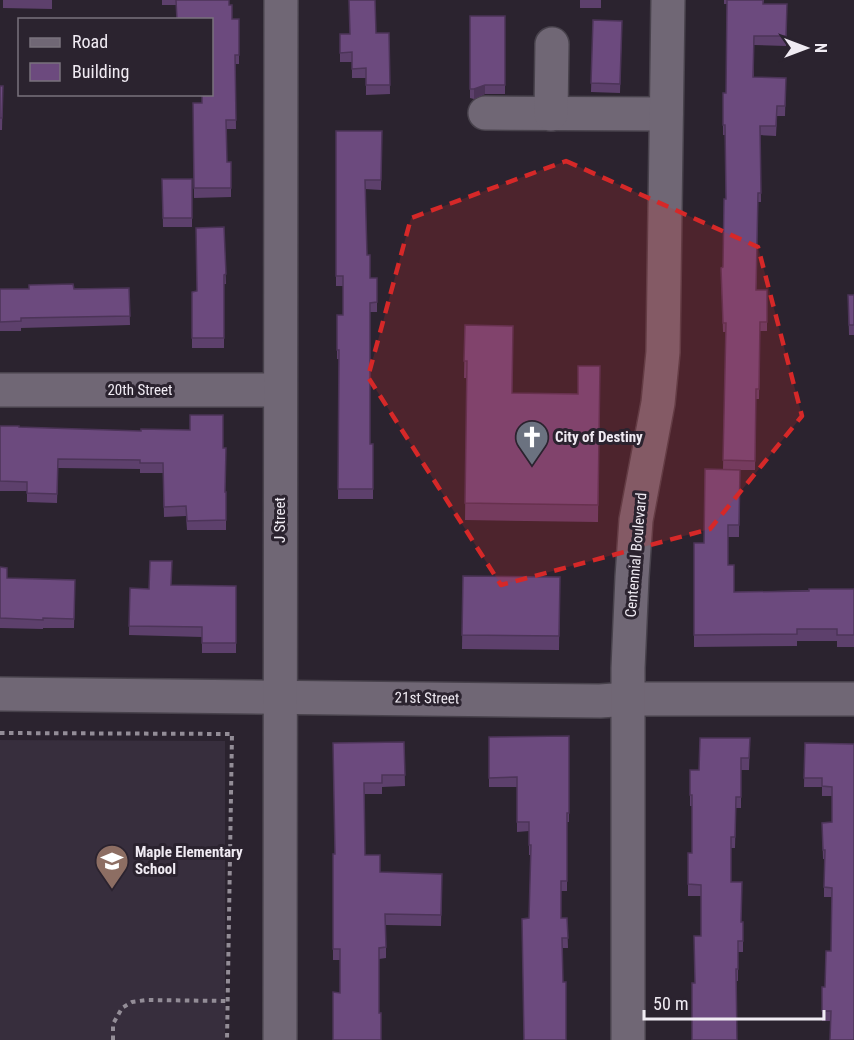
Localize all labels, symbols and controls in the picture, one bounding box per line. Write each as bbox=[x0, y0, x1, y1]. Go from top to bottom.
legend bbox=[18, 18, 213, 96]
north arrow bbox=[776, 18, 836, 78]
text: Road bbox=[72, 31, 108, 52]
text: N bbox=[811, 43, 830, 53]
text: Building bbox=[72, 61, 129, 82]
street label: 20th Street bbox=[107, 381, 173, 399]
church icon: City of Destiny bbox=[514, 419, 550, 466]
place label: City of Destiny bbox=[555, 428, 643, 446]
street label: Centennial Boulevard bbox=[622, 492, 650, 618]
street label: J Street bbox=[271, 497, 289, 543]
street label: 21st Street bbox=[395, 688, 459, 708]
school or university icon: Maple Elementary School bbox=[94, 843, 130, 890]
place label: Maple Elementary School bbox=[135, 843, 243, 878]
scale bar bbox=[644, 983, 824, 1021]
text: 50 m bbox=[653, 993, 688, 1014]

